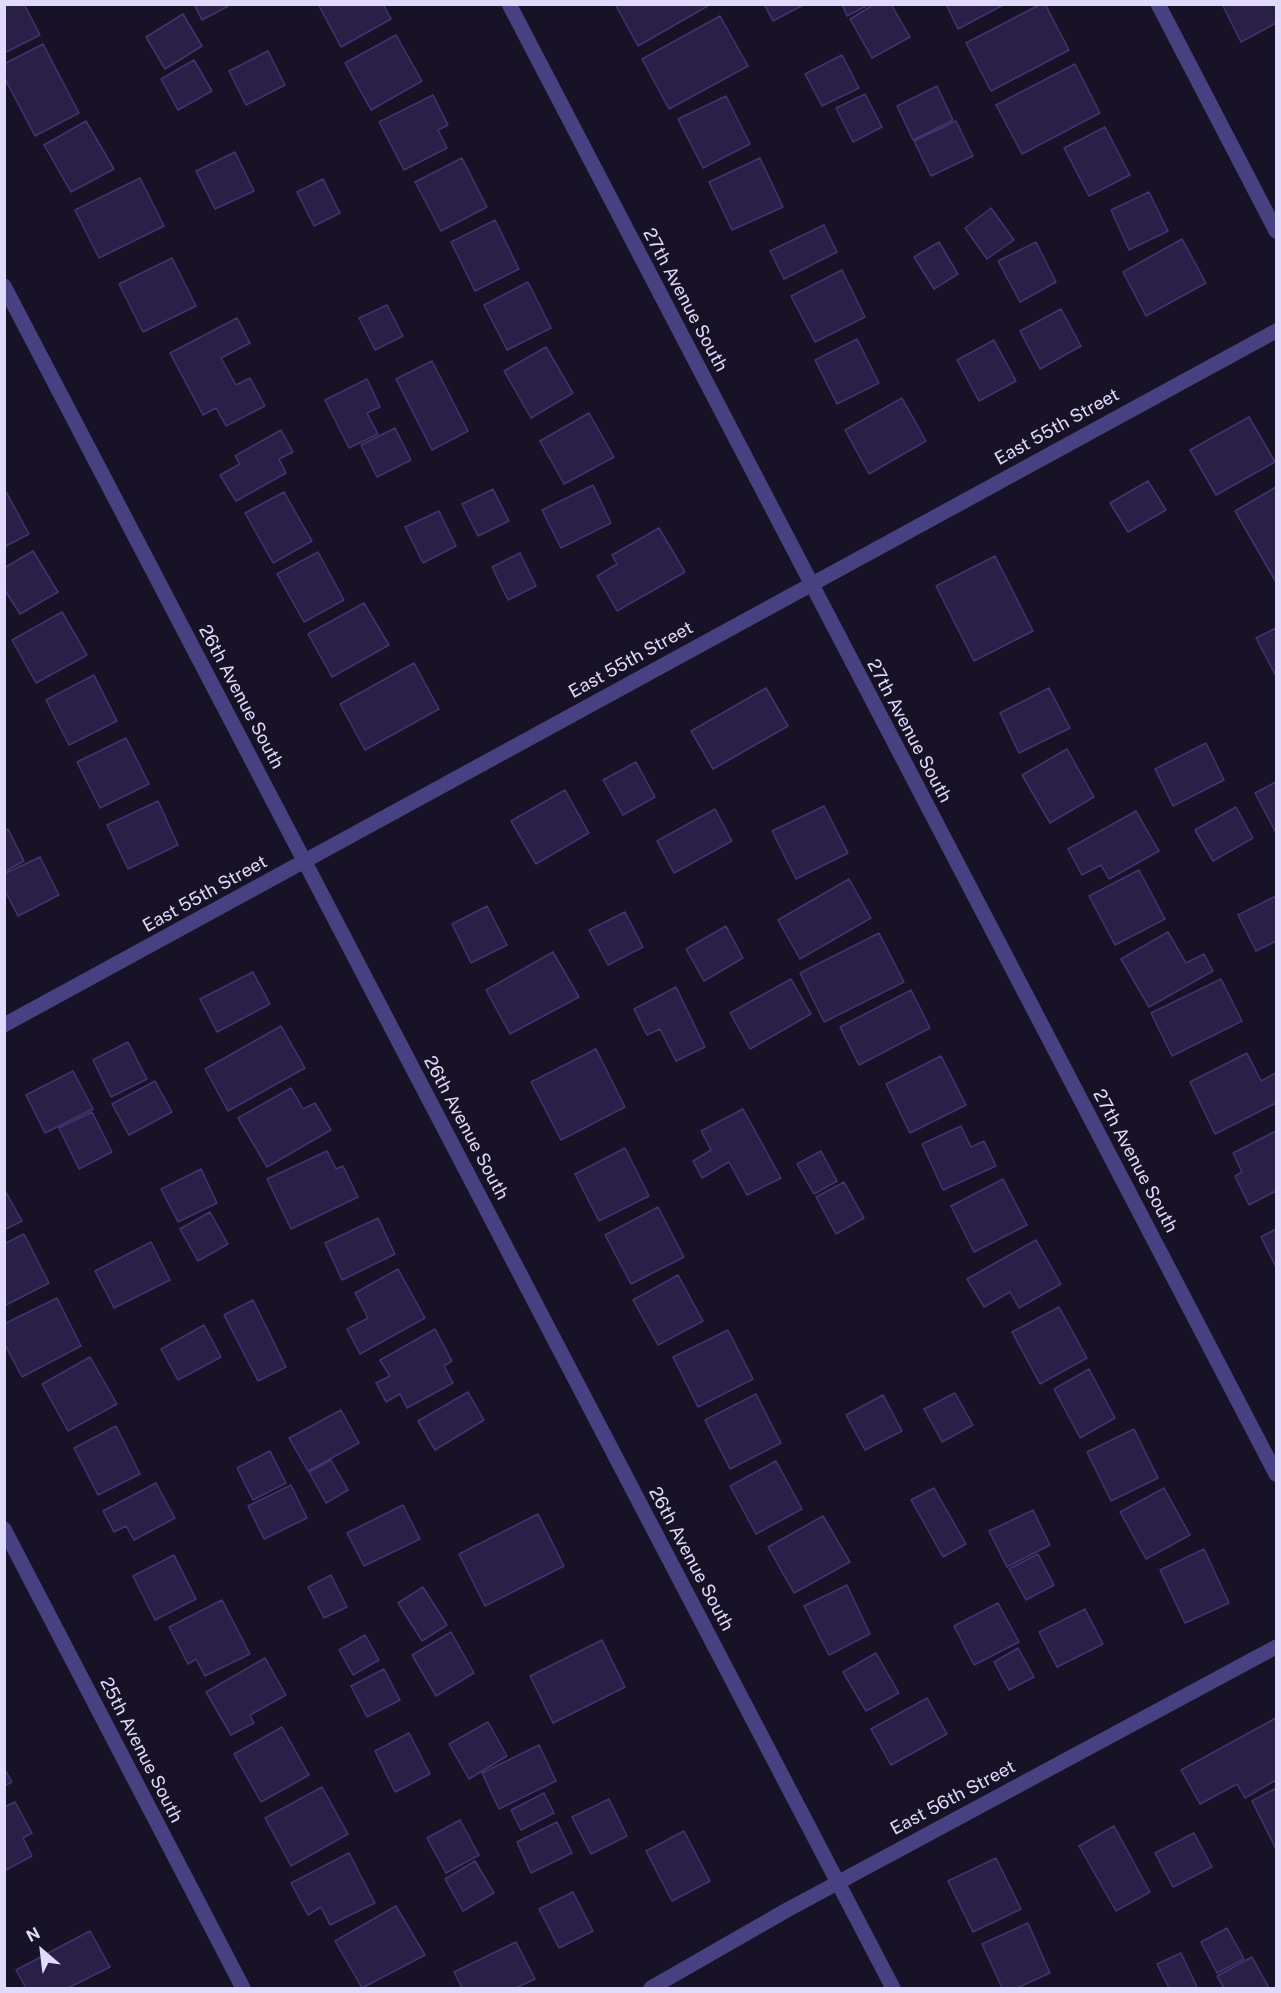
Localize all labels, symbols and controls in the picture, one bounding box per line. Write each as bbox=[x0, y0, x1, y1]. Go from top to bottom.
street label: 27th Avenue South bbox=[638, 225, 732, 375]
street label: East 55th Street bbox=[991, 384, 1123, 470]
street label: East 55th Street bbox=[565, 617, 697, 703]
street label: 26th Avenue South bbox=[194, 621, 288, 773]
street label: 27th Avenue South bbox=[862, 656, 956, 806]
street label: East 55th Street bbox=[139, 851, 271, 937]
street label: 26th Avenue South bbox=[419, 1052, 513, 1204]
street label: 27th Avenue South bbox=[1088, 1086, 1182, 1236]
street label: 26th Avenue South bbox=[644, 1483, 738, 1635]
street label: 25th Avenue South bbox=[95, 1674, 187, 1826]
street label: East 56th Street bbox=[887, 1756, 1019, 1840]
north arrow bbox=[12, 1921, 72, 1981]
text: N bbox=[23, 1923, 43, 1946]

